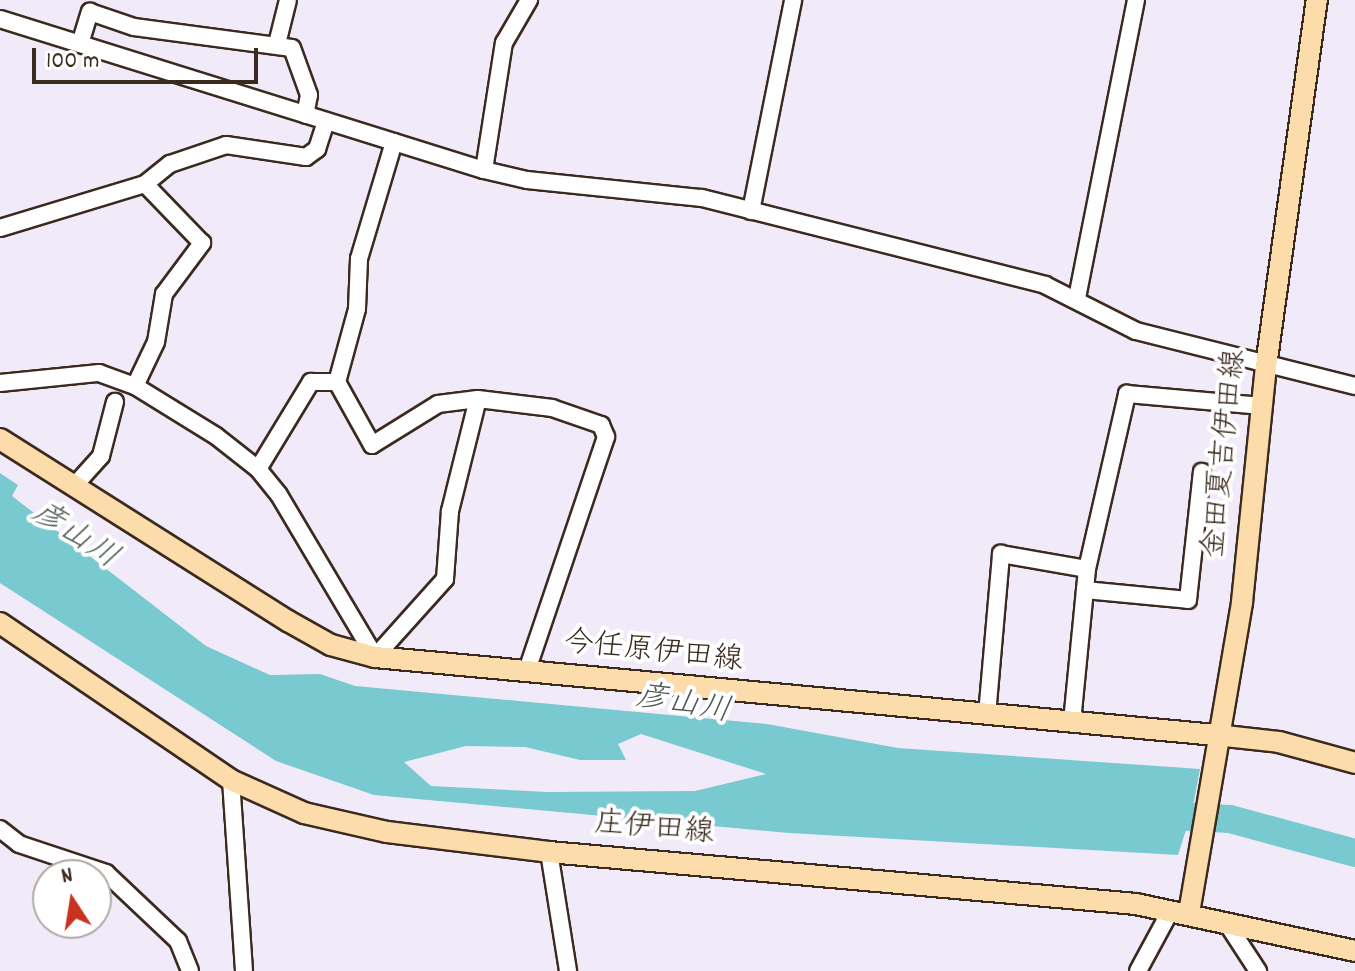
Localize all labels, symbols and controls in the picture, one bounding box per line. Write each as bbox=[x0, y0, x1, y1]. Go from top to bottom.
scale bar bbox=[36, 32, 262, 82]
text: 100 m bbox=[46, 45, 99, 79]
street label: 金田夏吉伊田線 bbox=[1198, 348, 1256, 560]
water label: 彦山川 bbox=[23, 495, 125, 579]
street label: 今任原伊田線 bbox=[562, 627, 744, 681]
water label: 彦山川 bbox=[632, 679, 734, 733]
street label: 庄伊田線 bbox=[593, 808, 715, 854]
north arrow bbox=[32, 859, 112, 939]
text: N bbox=[59, 861, 76, 893]

